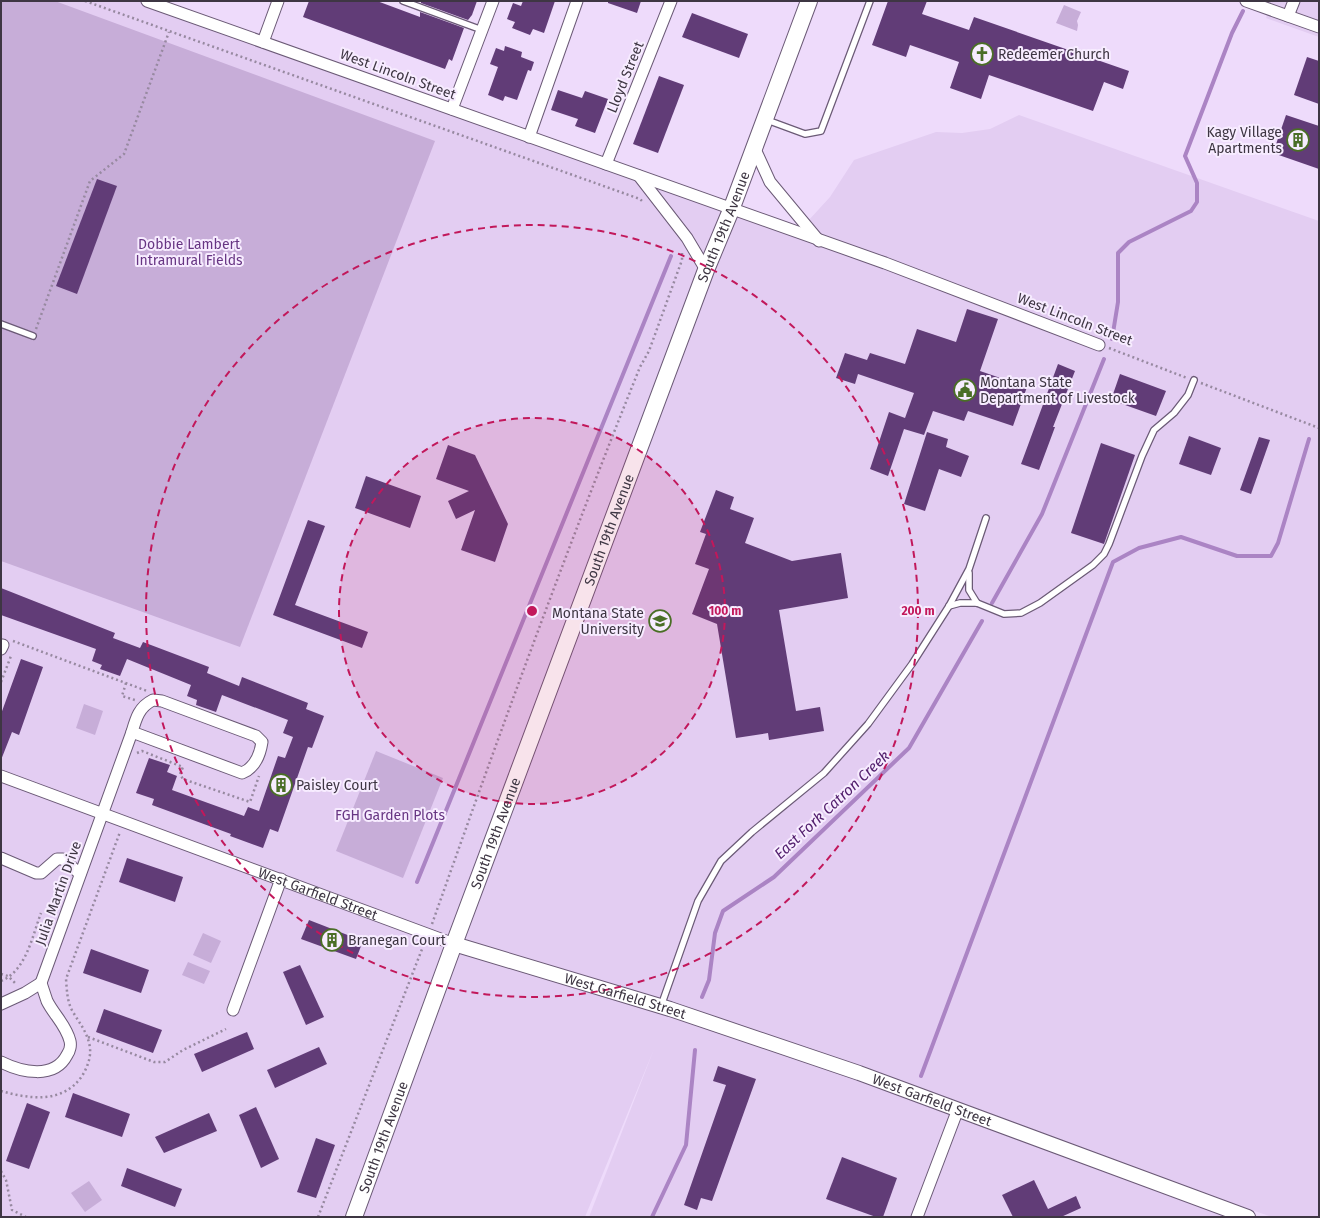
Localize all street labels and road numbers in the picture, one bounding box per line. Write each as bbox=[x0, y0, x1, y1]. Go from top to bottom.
street label: Lloyd Street bbox=[603, 38, 648, 116]
street label: West Lincoln Street bbox=[338, 46, 459, 104]
street label: South 19th Avenue bbox=[694, 169, 754, 285]
street label: West Lincoln Street bbox=[1015, 290, 1136, 350]
street label: South 19th Avenue bbox=[581, 472, 638, 588]
street label: South 19th Avenue bbox=[467, 775, 524, 892]
street label: Julia Martin Drive bbox=[32, 839, 85, 948]
street label: West Garfield Street bbox=[256, 864, 381, 924]
street label: West Garfield Street bbox=[562, 970, 689, 1023]
street label: West Garfield Street bbox=[870, 1071, 995, 1131]
street label: South 19th Avenue bbox=[355, 1079, 412, 1196]

